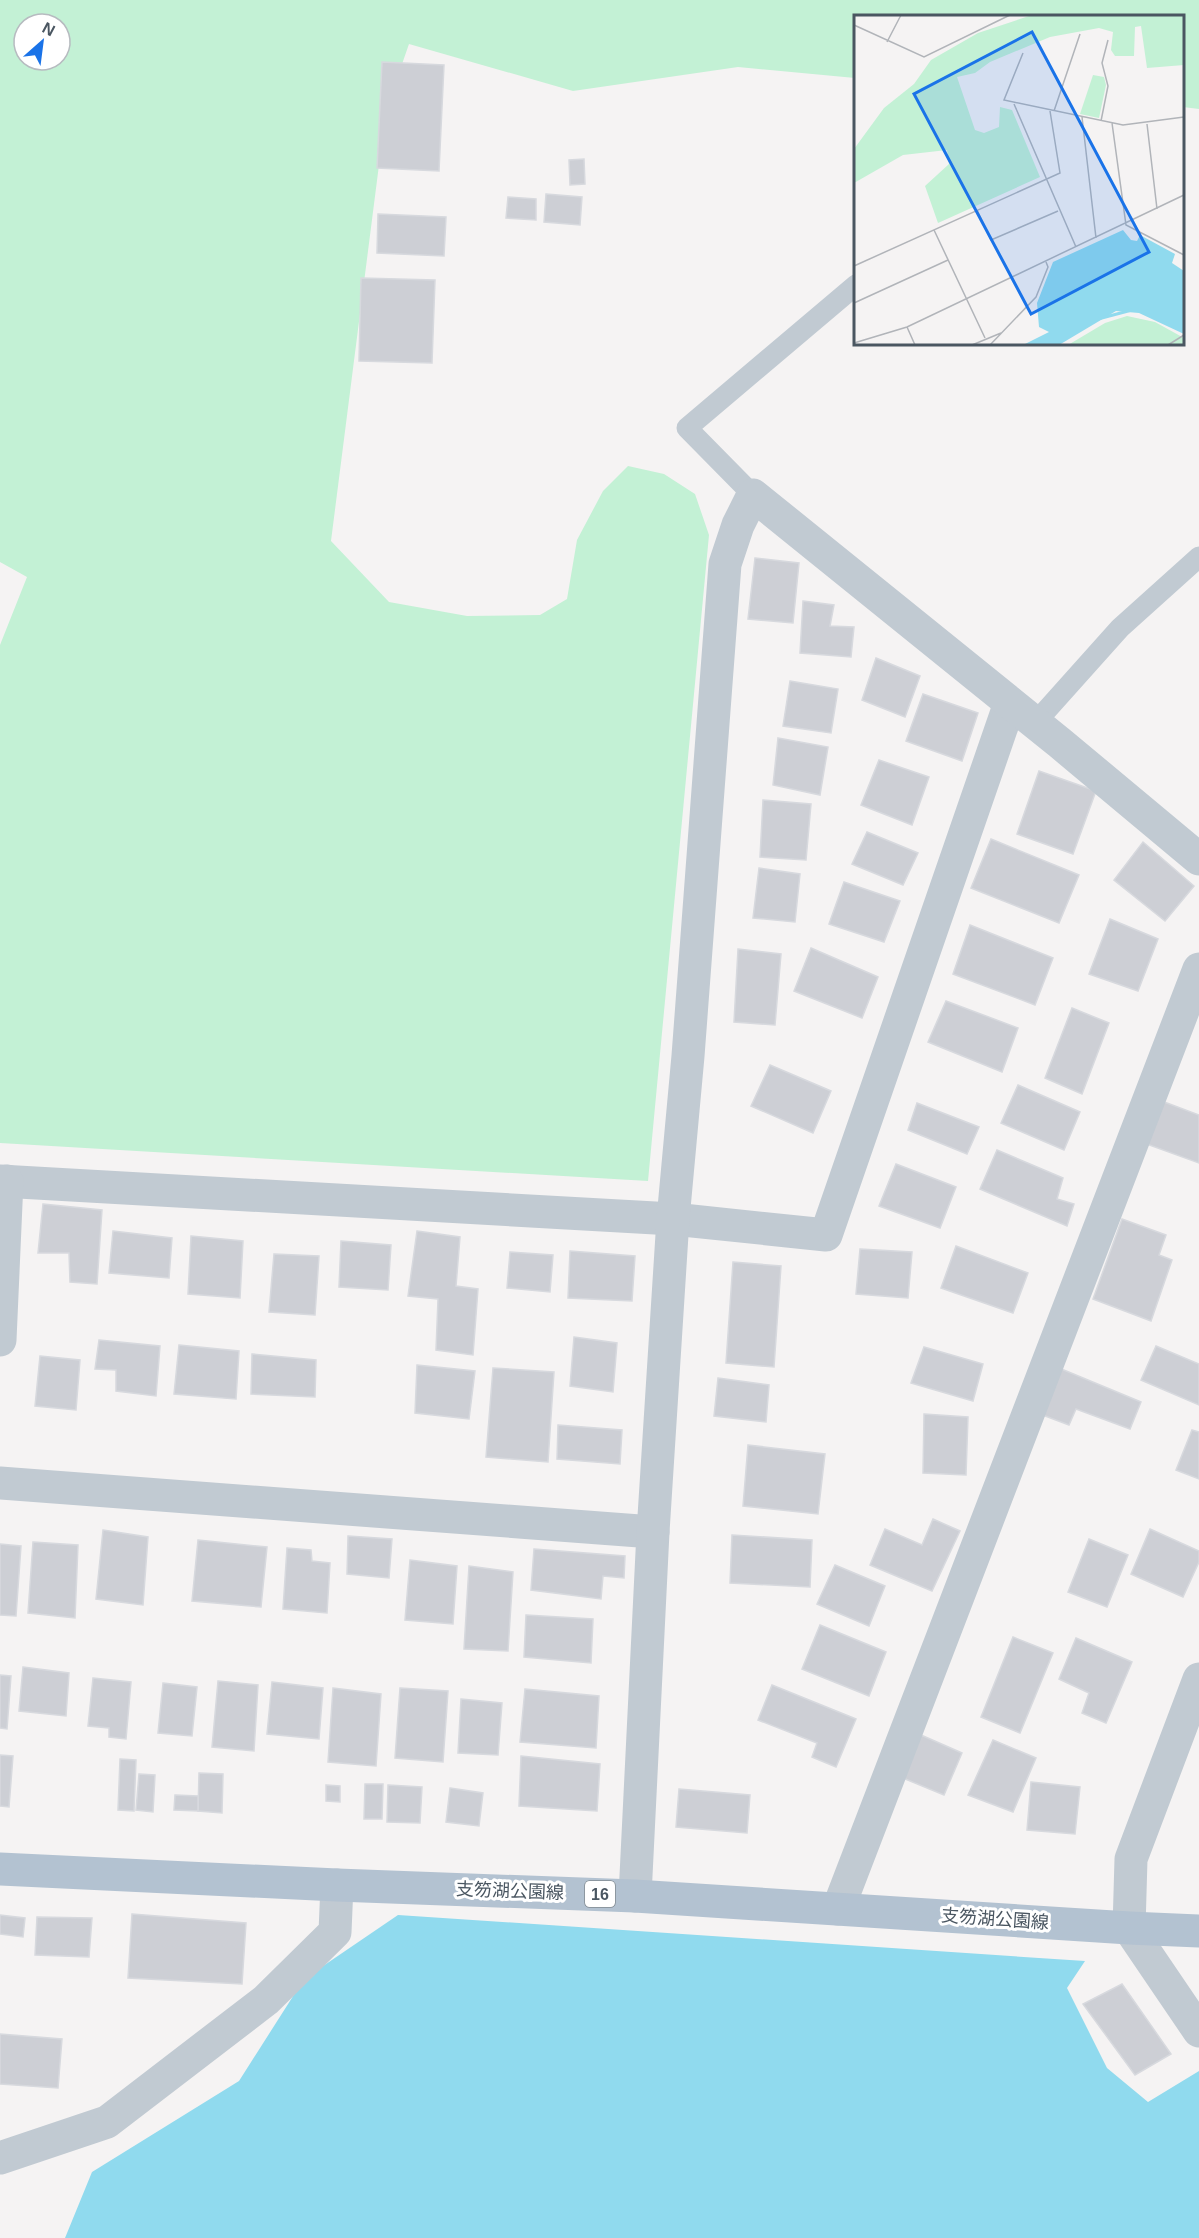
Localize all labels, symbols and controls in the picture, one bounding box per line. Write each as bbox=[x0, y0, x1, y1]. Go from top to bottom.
north arrow bbox=[12, 12, 72, 72]
inset map bbox=[854, 15, 1184, 345]
text: N bbox=[40, 19, 58, 39]
street label: 支笏湖公園線 bbox=[456, 1879, 564, 1903]
road number: 16 bbox=[585, 1881, 615, 1907]
street label: 支笏湖公園線 bbox=[940, 1905, 1050, 1933]

